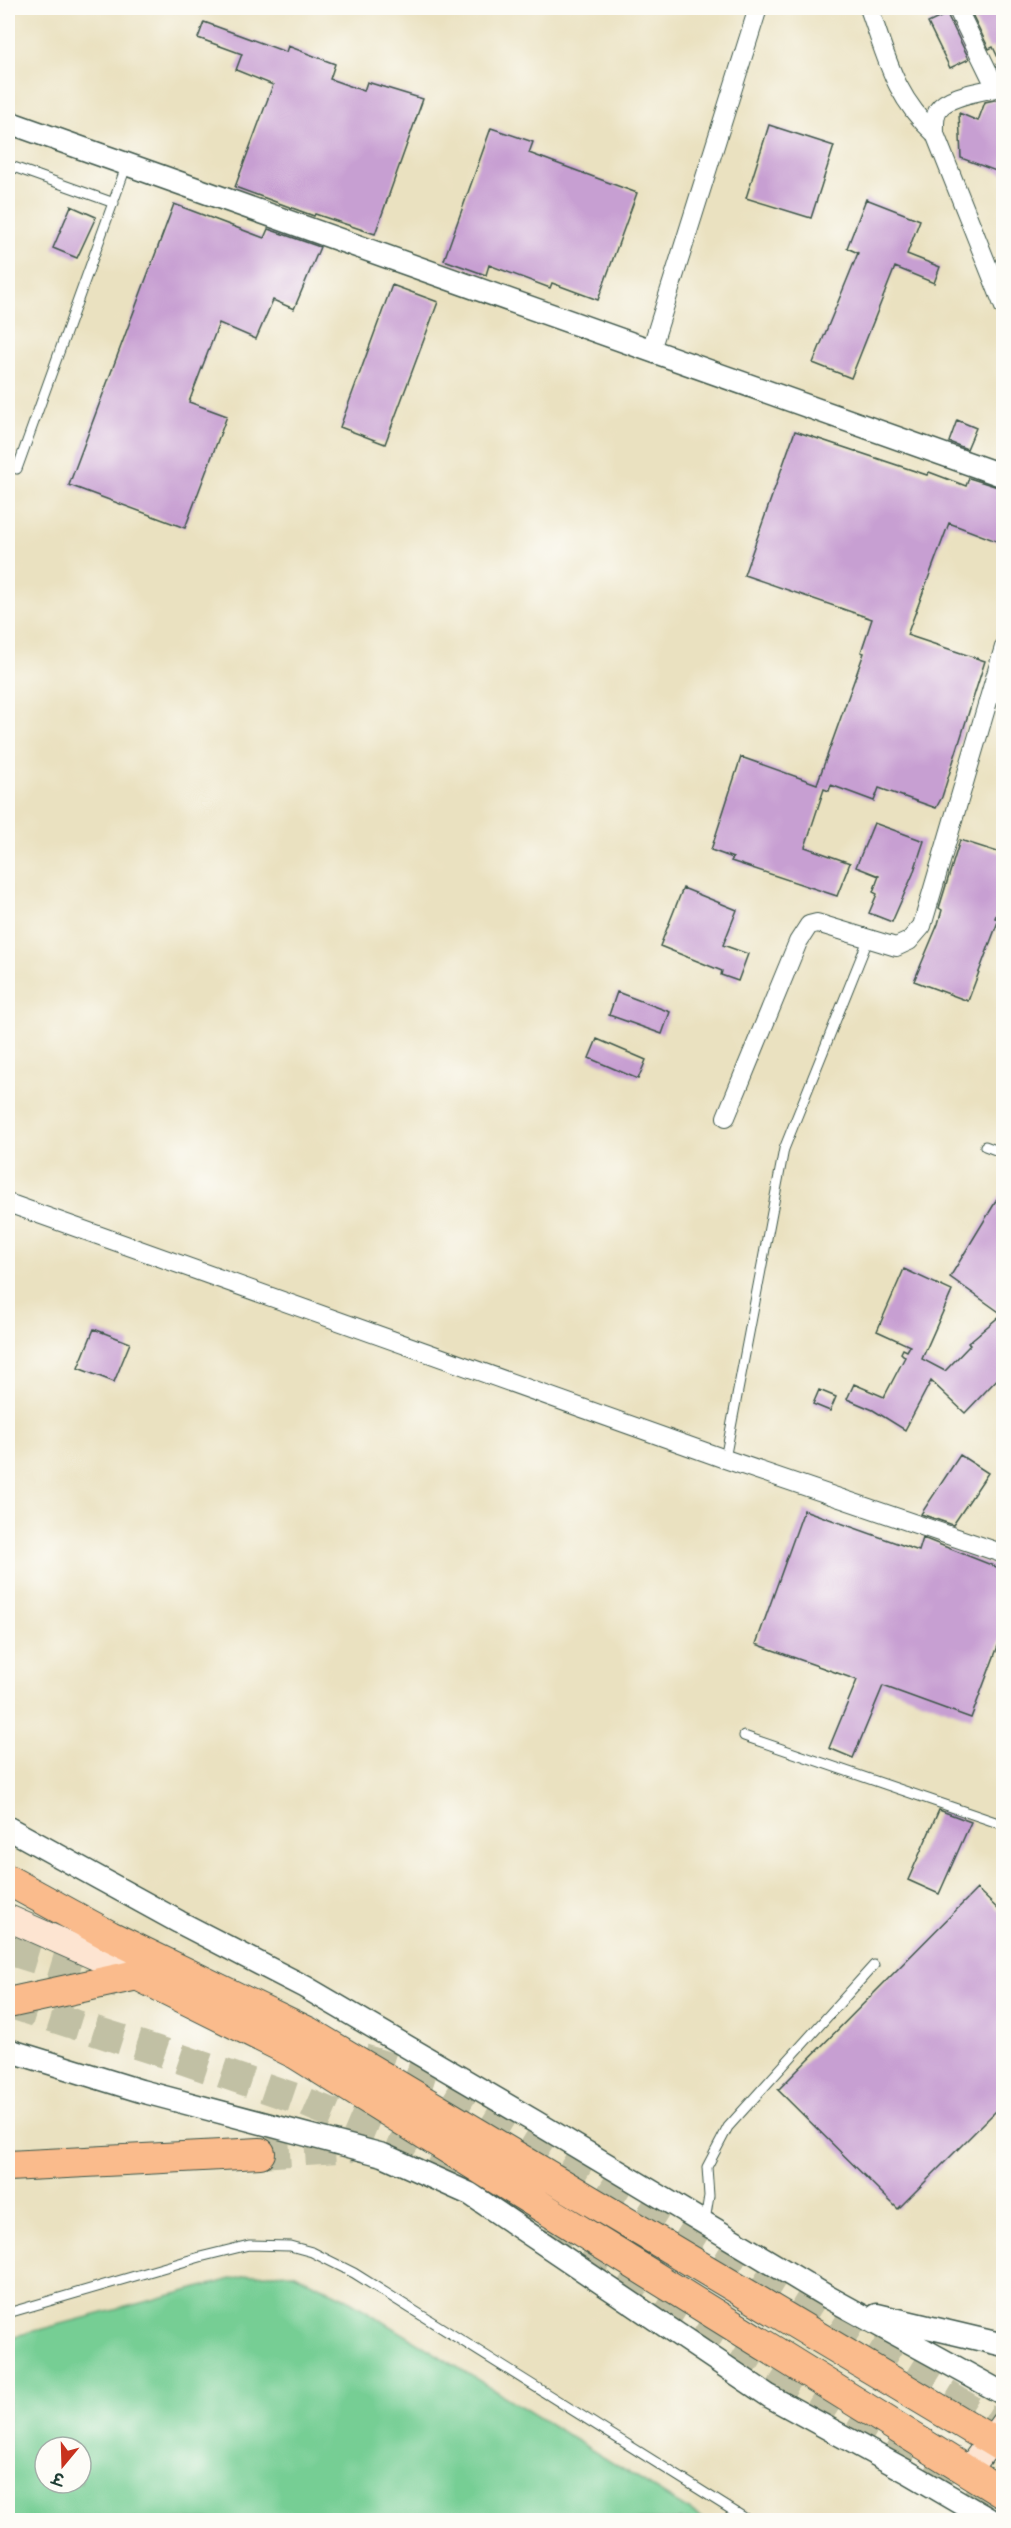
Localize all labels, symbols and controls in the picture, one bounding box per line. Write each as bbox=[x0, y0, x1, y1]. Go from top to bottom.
north arrow bbox=[33, 2435, 93, 2495]
text: उ bbox=[49, 2467, 69, 2490]

